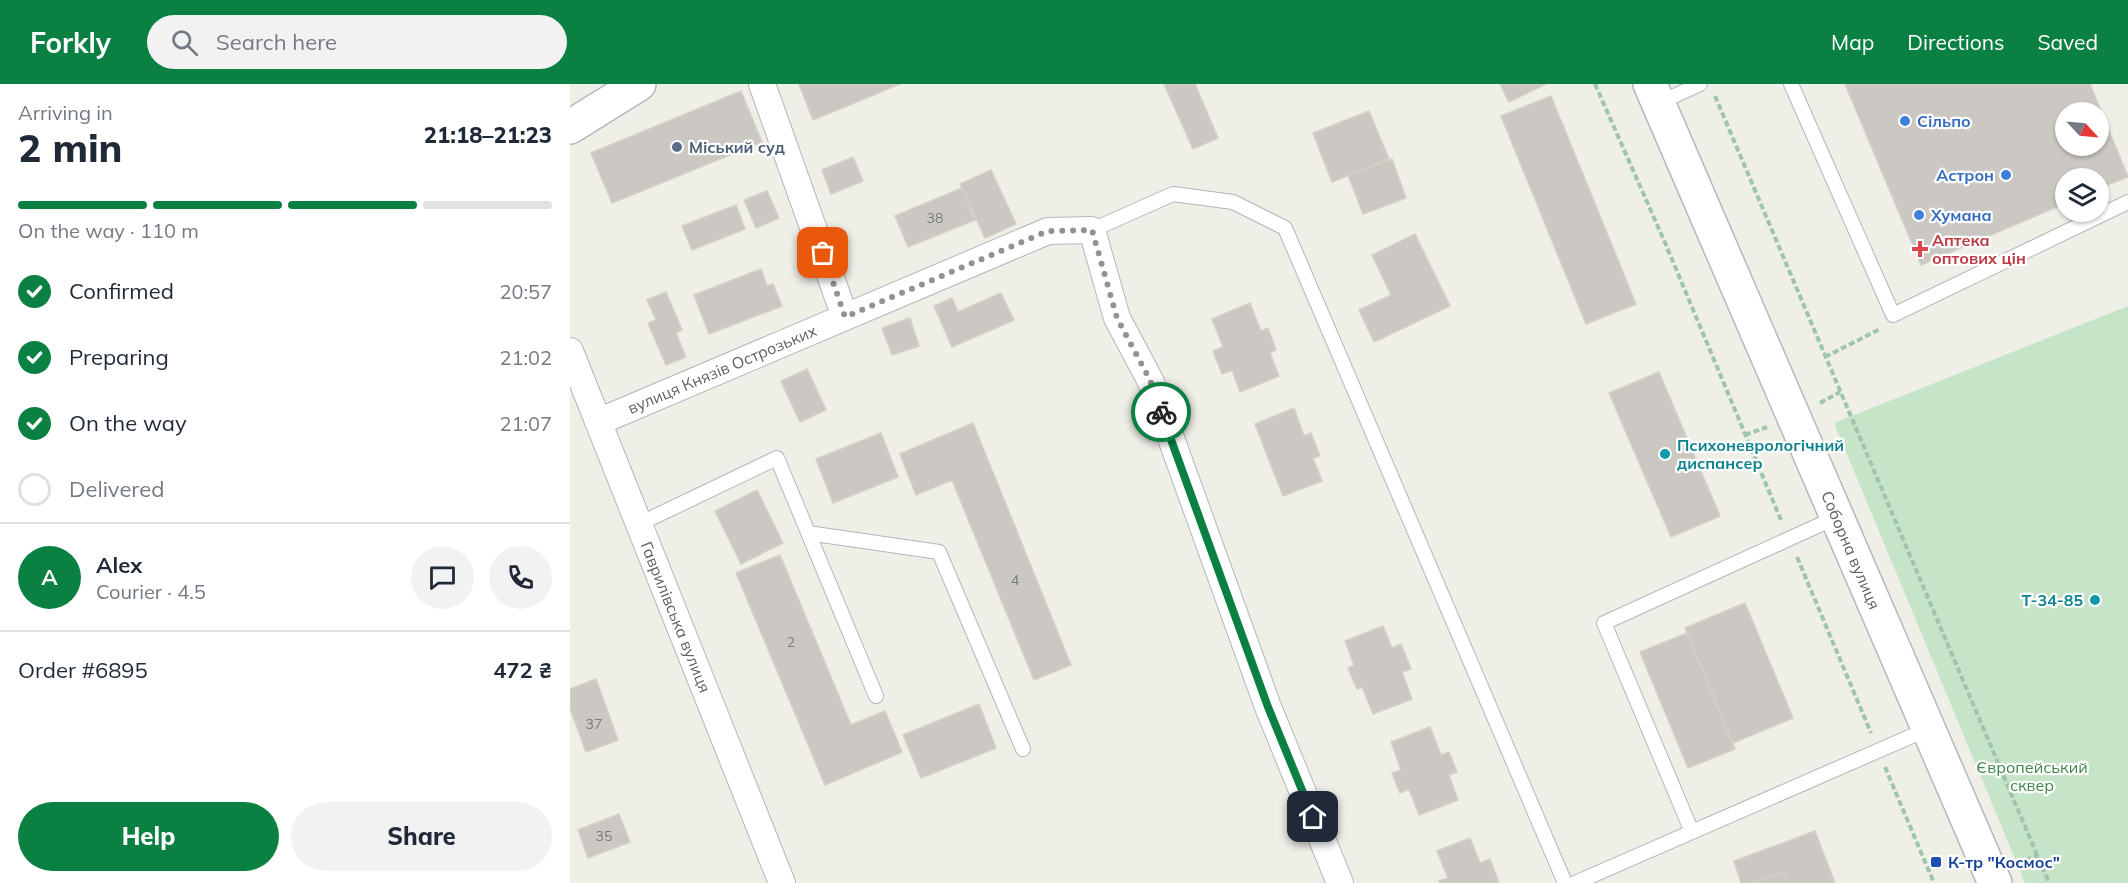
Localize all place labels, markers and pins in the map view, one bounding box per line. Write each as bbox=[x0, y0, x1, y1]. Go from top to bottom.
place label: Сільпо bbox=[1917, 111, 1971, 131]
marker: Сільпо bbox=[1898, 114, 1912, 128]
place label: Міський суд bbox=[689, 137, 785, 157]
marker: Міський суд bbox=[670, 140, 684, 154]
place label: Астрон bbox=[1936, 165, 1994, 185]
marker: Астрон bbox=[1999, 168, 2013, 182]
place label: Хумана bbox=[1930, 205, 1992, 225]
marker: Хумана bbox=[1912, 208, 1926, 222]
pin bbox=[797, 227, 848, 278]
place label: Аптека оптових цін bbox=[1932, 230, 2026, 268]
marker: Аптека оптових цін bbox=[1913, 242, 1927, 256]
place label: Психоневрологічний диспансер bbox=[1677, 435, 1844, 473]
marker: Психоневрологічний диспансер bbox=[1658, 447, 1672, 461]
place label: Т-34-85 bbox=[2021, 590, 2083, 610]
marker: Т-34-85 bbox=[2088, 593, 2102, 607]
pin bbox=[1287, 791, 1338, 842]
place label: К-тр "Космос" bbox=[1948, 852, 2060, 872]
marker: К-тр "Космос" bbox=[1929, 855, 1943, 869]

